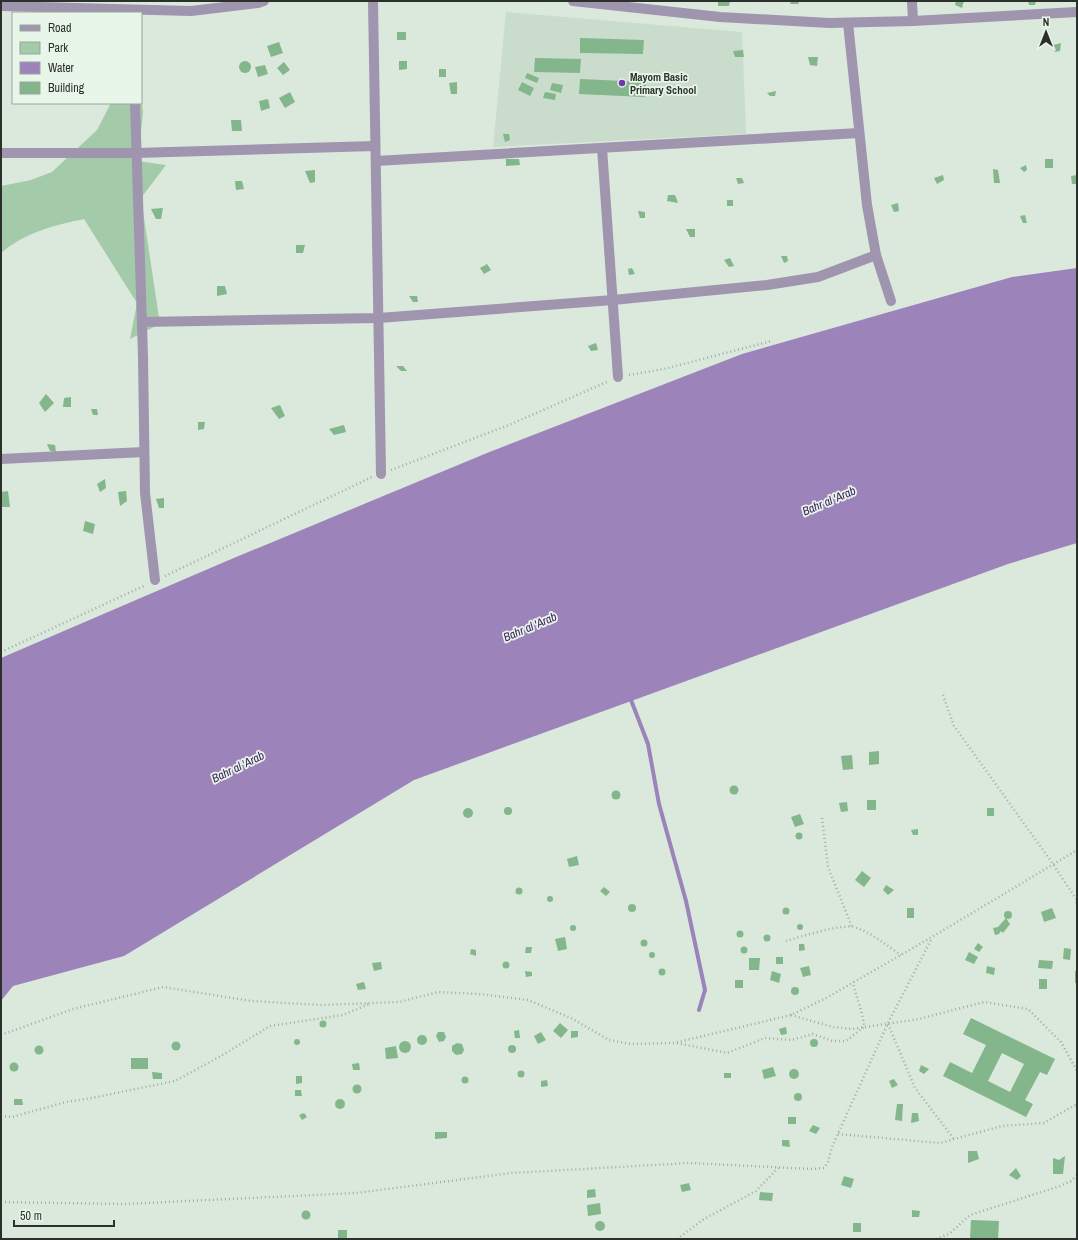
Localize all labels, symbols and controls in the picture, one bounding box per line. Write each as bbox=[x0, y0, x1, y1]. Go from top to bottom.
legend bbox=[12, 12, 142, 104]
north arrow bbox=[1026, 12, 1066, 52]
text: N bbox=[1043, 15, 1049, 29]
text: Road bbox=[48, 20, 72, 36]
text: Park bbox=[48, 40, 68, 56]
text: Water bbox=[48, 60, 75, 76]
place label: Mayom Basic Primary School bbox=[630, 70, 696, 97]
marker: Mayom Basic Primary School bbox=[617, 78, 627, 88]
text: Building bbox=[48, 80, 85, 96]
water label: Bahr al 'Arab bbox=[800, 482, 859, 519]
water label: Bahr al 'Arab bbox=[501, 608, 560, 645]
water label: Bahr al 'Arab bbox=[209, 747, 267, 787]
scale bar bbox=[14, 1202, 114, 1228]
text: 50 m bbox=[20, 1208, 42, 1224]

